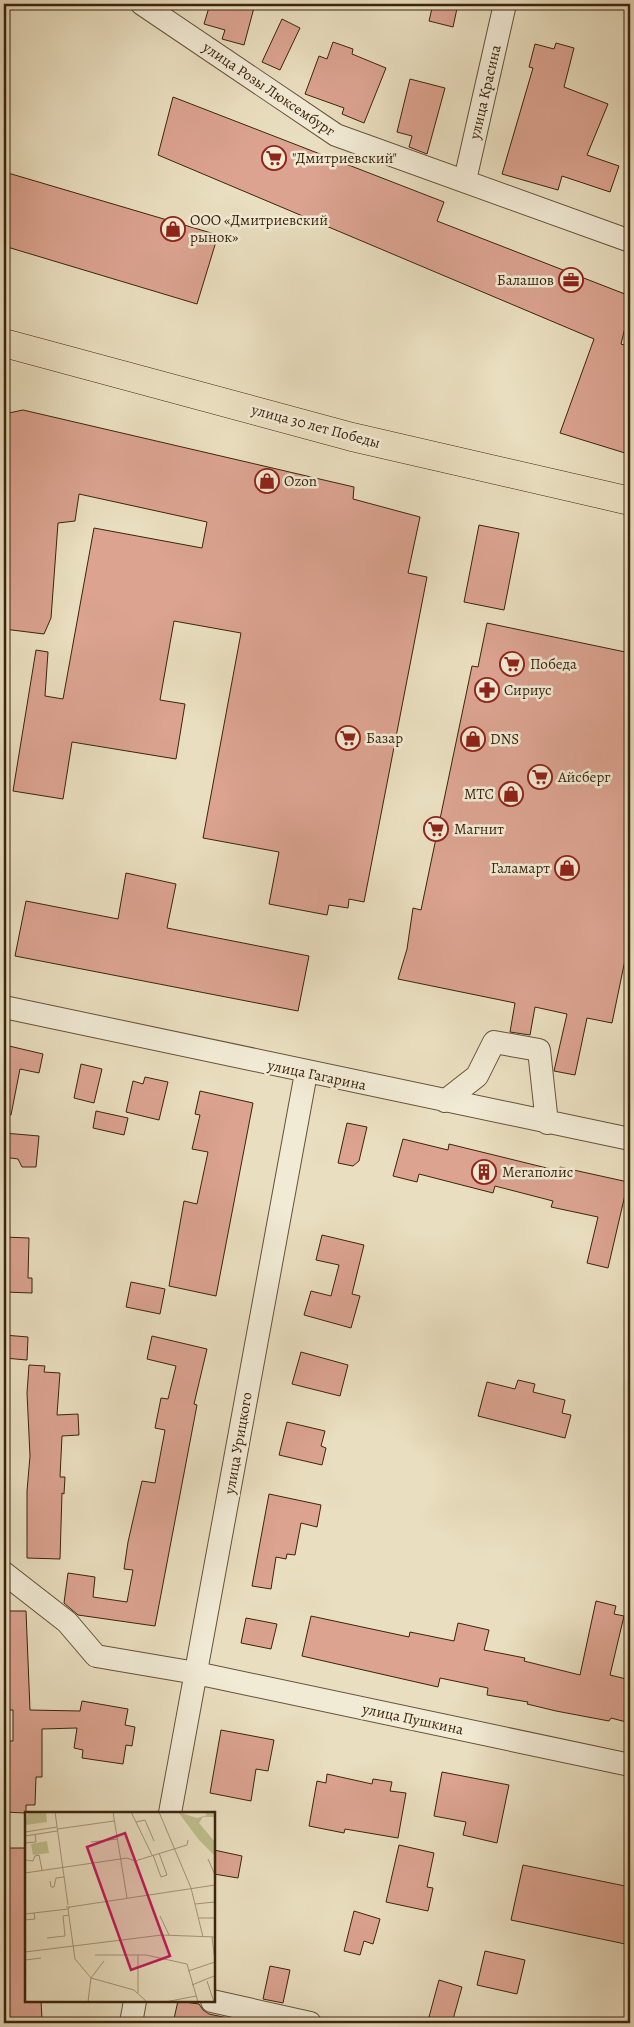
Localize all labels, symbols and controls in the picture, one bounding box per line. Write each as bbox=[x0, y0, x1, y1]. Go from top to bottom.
street label: улица Розы Люксембург bbox=[198, 37, 340, 141]
street label: улица Красина bbox=[464, 43, 506, 142]
supermarket icon: "Дмитриевский" bbox=[261, 145, 287, 171]
place label: "Дмитриевский" bbox=[292, 148, 397, 168]
place label: ООО «Дмитриевский рынок» bbox=[190, 210, 328, 247]
shop icon: ООО «Дмитриевский рынок» bbox=[160, 216, 186, 242]
office icon: Балашов bbox=[558, 267, 584, 293]
place label: Балашов bbox=[497, 270, 554, 290]
street label: улица 30 лет Победы bbox=[248, 399, 383, 453]
shop icon: Ozon bbox=[254, 468, 280, 494]
place label: Ozon bbox=[284, 471, 317, 491]
supermarket icon: Победа bbox=[499, 651, 525, 677]
place label: Победа bbox=[530, 654, 577, 674]
pharmacy icon: Сириус bbox=[474, 677, 500, 703]
place label: Сириус bbox=[504, 680, 552, 700]
supermarket icon: Базар bbox=[335, 725, 361, 751]
shop icon: DNS bbox=[460, 726, 486, 752]
place label: Базар bbox=[366, 728, 403, 748]
place label: DNS bbox=[490, 729, 519, 749]
supermarket icon: Айсберг bbox=[527, 764, 553, 790]
place label: Айсберг bbox=[557, 767, 611, 787]
shop icon: МТС bbox=[498, 781, 524, 807]
place label: МТС bbox=[464, 784, 494, 804]
supermarket icon: Магнит bbox=[423, 816, 449, 842]
place label: Магнит bbox=[454, 819, 504, 839]
shop icon: Галамарт bbox=[554, 855, 580, 881]
place label: Галамарт bbox=[491, 858, 550, 878]
street label: улица Гагарина bbox=[265, 1055, 368, 1095]
building icon: Мегаполис bbox=[471, 1159, 497, 1185]
place label: Мегаполис bbox=[502, 1162, 573, 1182]
street label: улица Урицкого bbox=[219, 1390, 257, 1497]
street label: улица Пушкина bbox=[360, 1698, 465, 1739]
inset map bbox=[25, 1812, 215, 2002]

